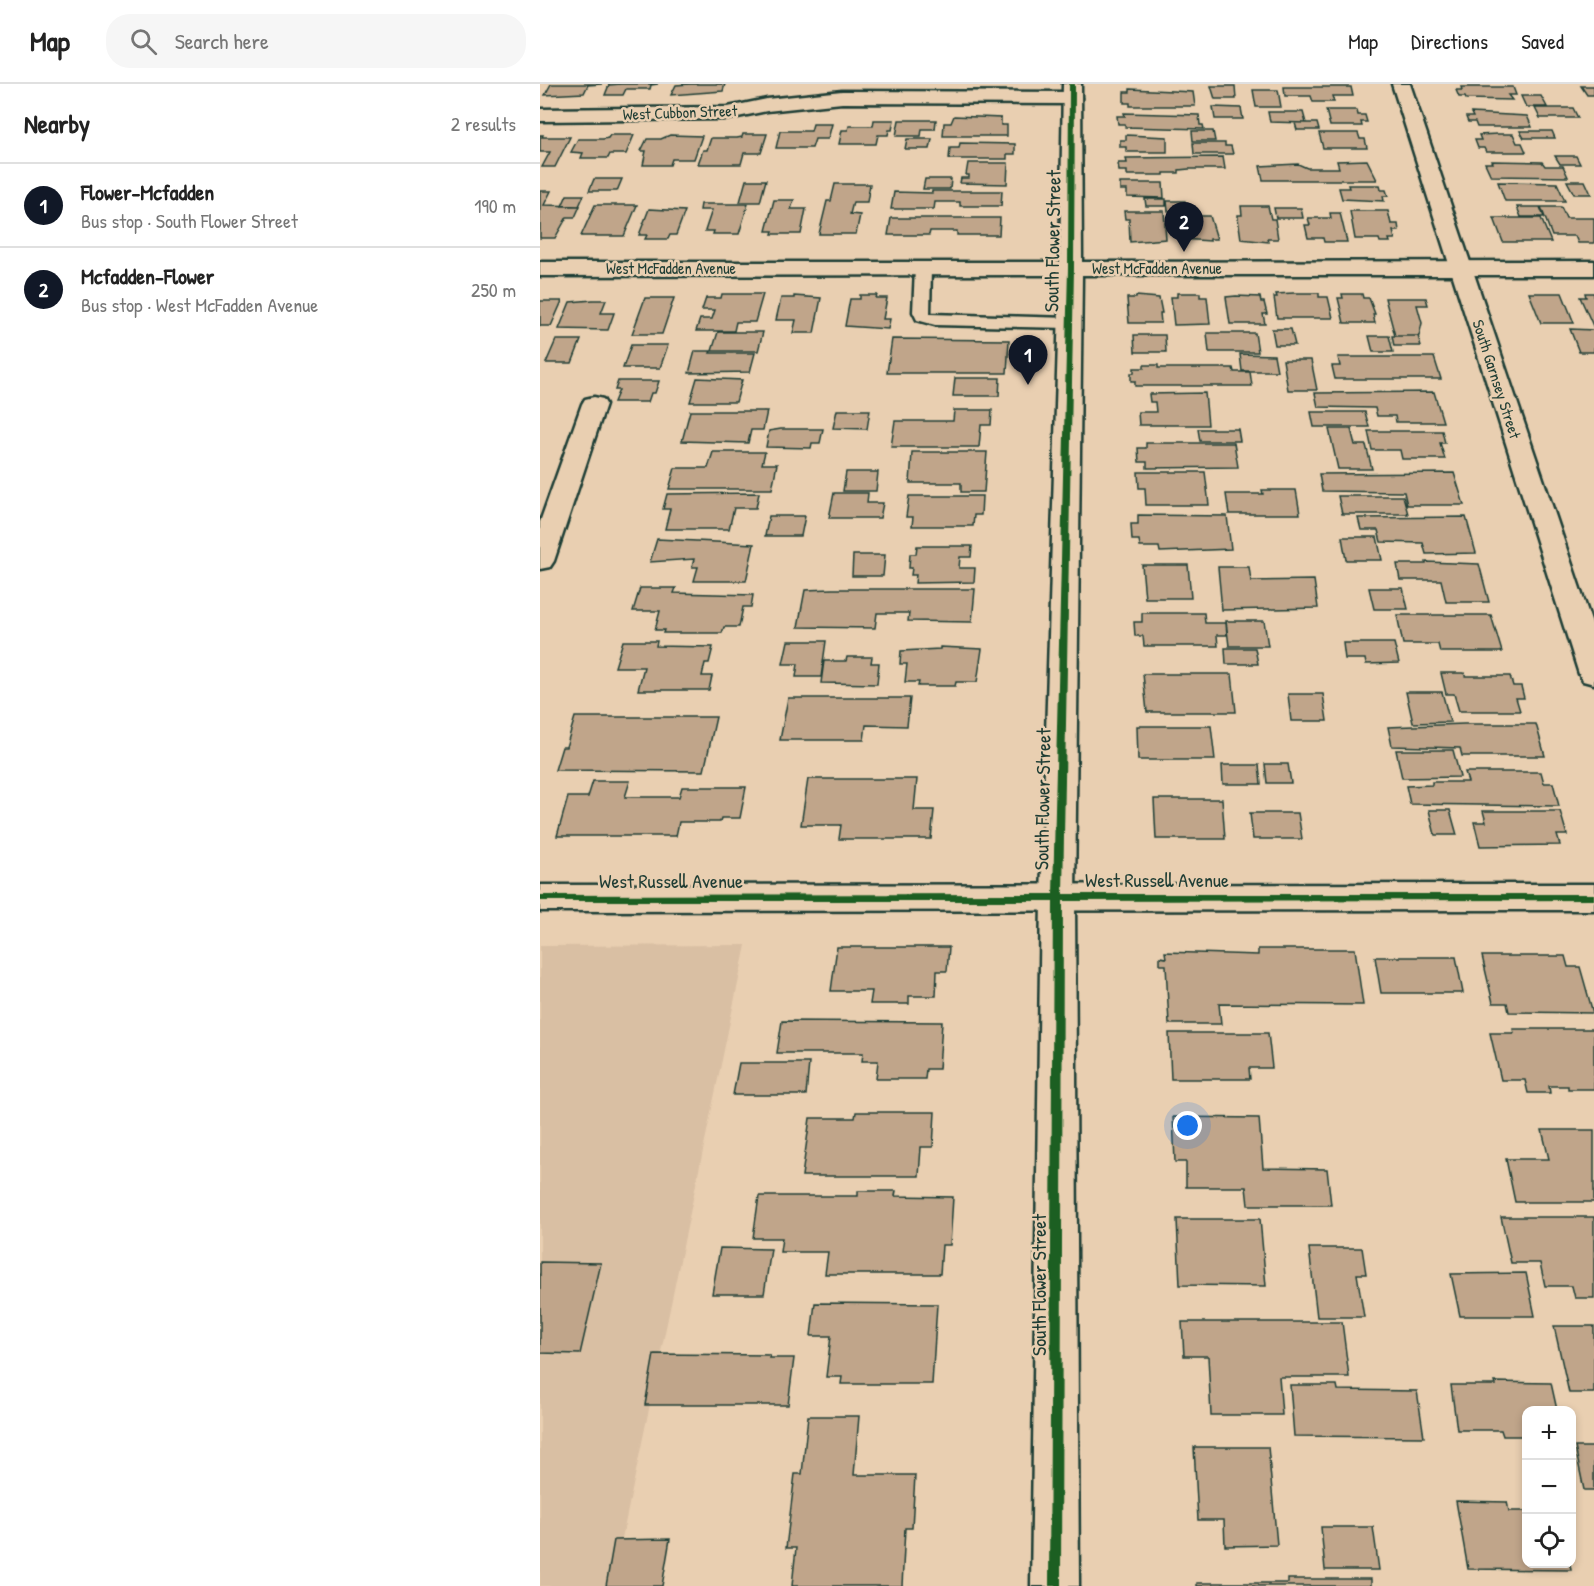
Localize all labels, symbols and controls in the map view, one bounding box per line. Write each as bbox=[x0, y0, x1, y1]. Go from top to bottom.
search box bbox=[106, 14, 526, 68]
text: Map bbox=[30, 22, 70, 60]
icon: search bbox=[127, 25, 160, 58]
text: Search here bbox=[175, 26, 269, 56]
text: Map bbox=[1348, 27, 1378, 56]
text: Directions bbox=[1411, 27, 1488, 56]
text: Saved bbox=[1521, 27, 1564, 56]
street label: West Cubbon Street bbox=[622, 99, 738, 125]
text: Nearby bbox=[24, 106, 90, 141]
text: 2 results bbox=[451, 110, 516, 137]
street label: South Flower Street bbox=[1037, 169, 1067, 312]
text: Flower-Mcfadden bbox=[81, 177, 214, 207]
text: 1 bbox=[40, 192, 47, 219]
text: 190 m bbox=[474, 192, 516, 219]
pin: 2 bbox=[1164, 202, 1204, 252]
text: Bus stop · South Flower Street bbox=[81, 207, 298, 234]
street label: West McFadden Avenue bbox=[606, 257, 737, 279]
street label: West McFadden Avenue bbox=[1092, 257, 1223, 279]
text: Mcfadden-Flower bbox=[81, 261, 214, 291]
text: 2 bbox=[39, 276, 48, 303]
text: 250 m bbox=[471, 276, 516, 303]
text: Bus stop · West McFadden Avenue bbox=[81, 291, 318, 318]
street label: South Garnsey Street bbox=[1467, 317, 1527, 442]
pin: 1 bbox=[1008, 336, 1048, 385]
street label: South Flower Street bbox=[1027, 727, 1057, 870]
street label: West Russell Avenue bbox=[1085, 866, 1229, 893]
street label: West Russell Avenue bbox=[599, 867, 743, 894]
your location bbox=[1173, 1111, 1202, 1140]
street label: South Flower Street bbox=[1025, 1213, 1052, 1356]
map controls bbox=[1522, 1406, 1576, 1568]
button: + bbox=[1522, 1406, 1576, 1460]
button: − bbox=[1522, 1460, 1576, 1514]
button: locate bbox=[1522, 1514, 1576, 1568]

